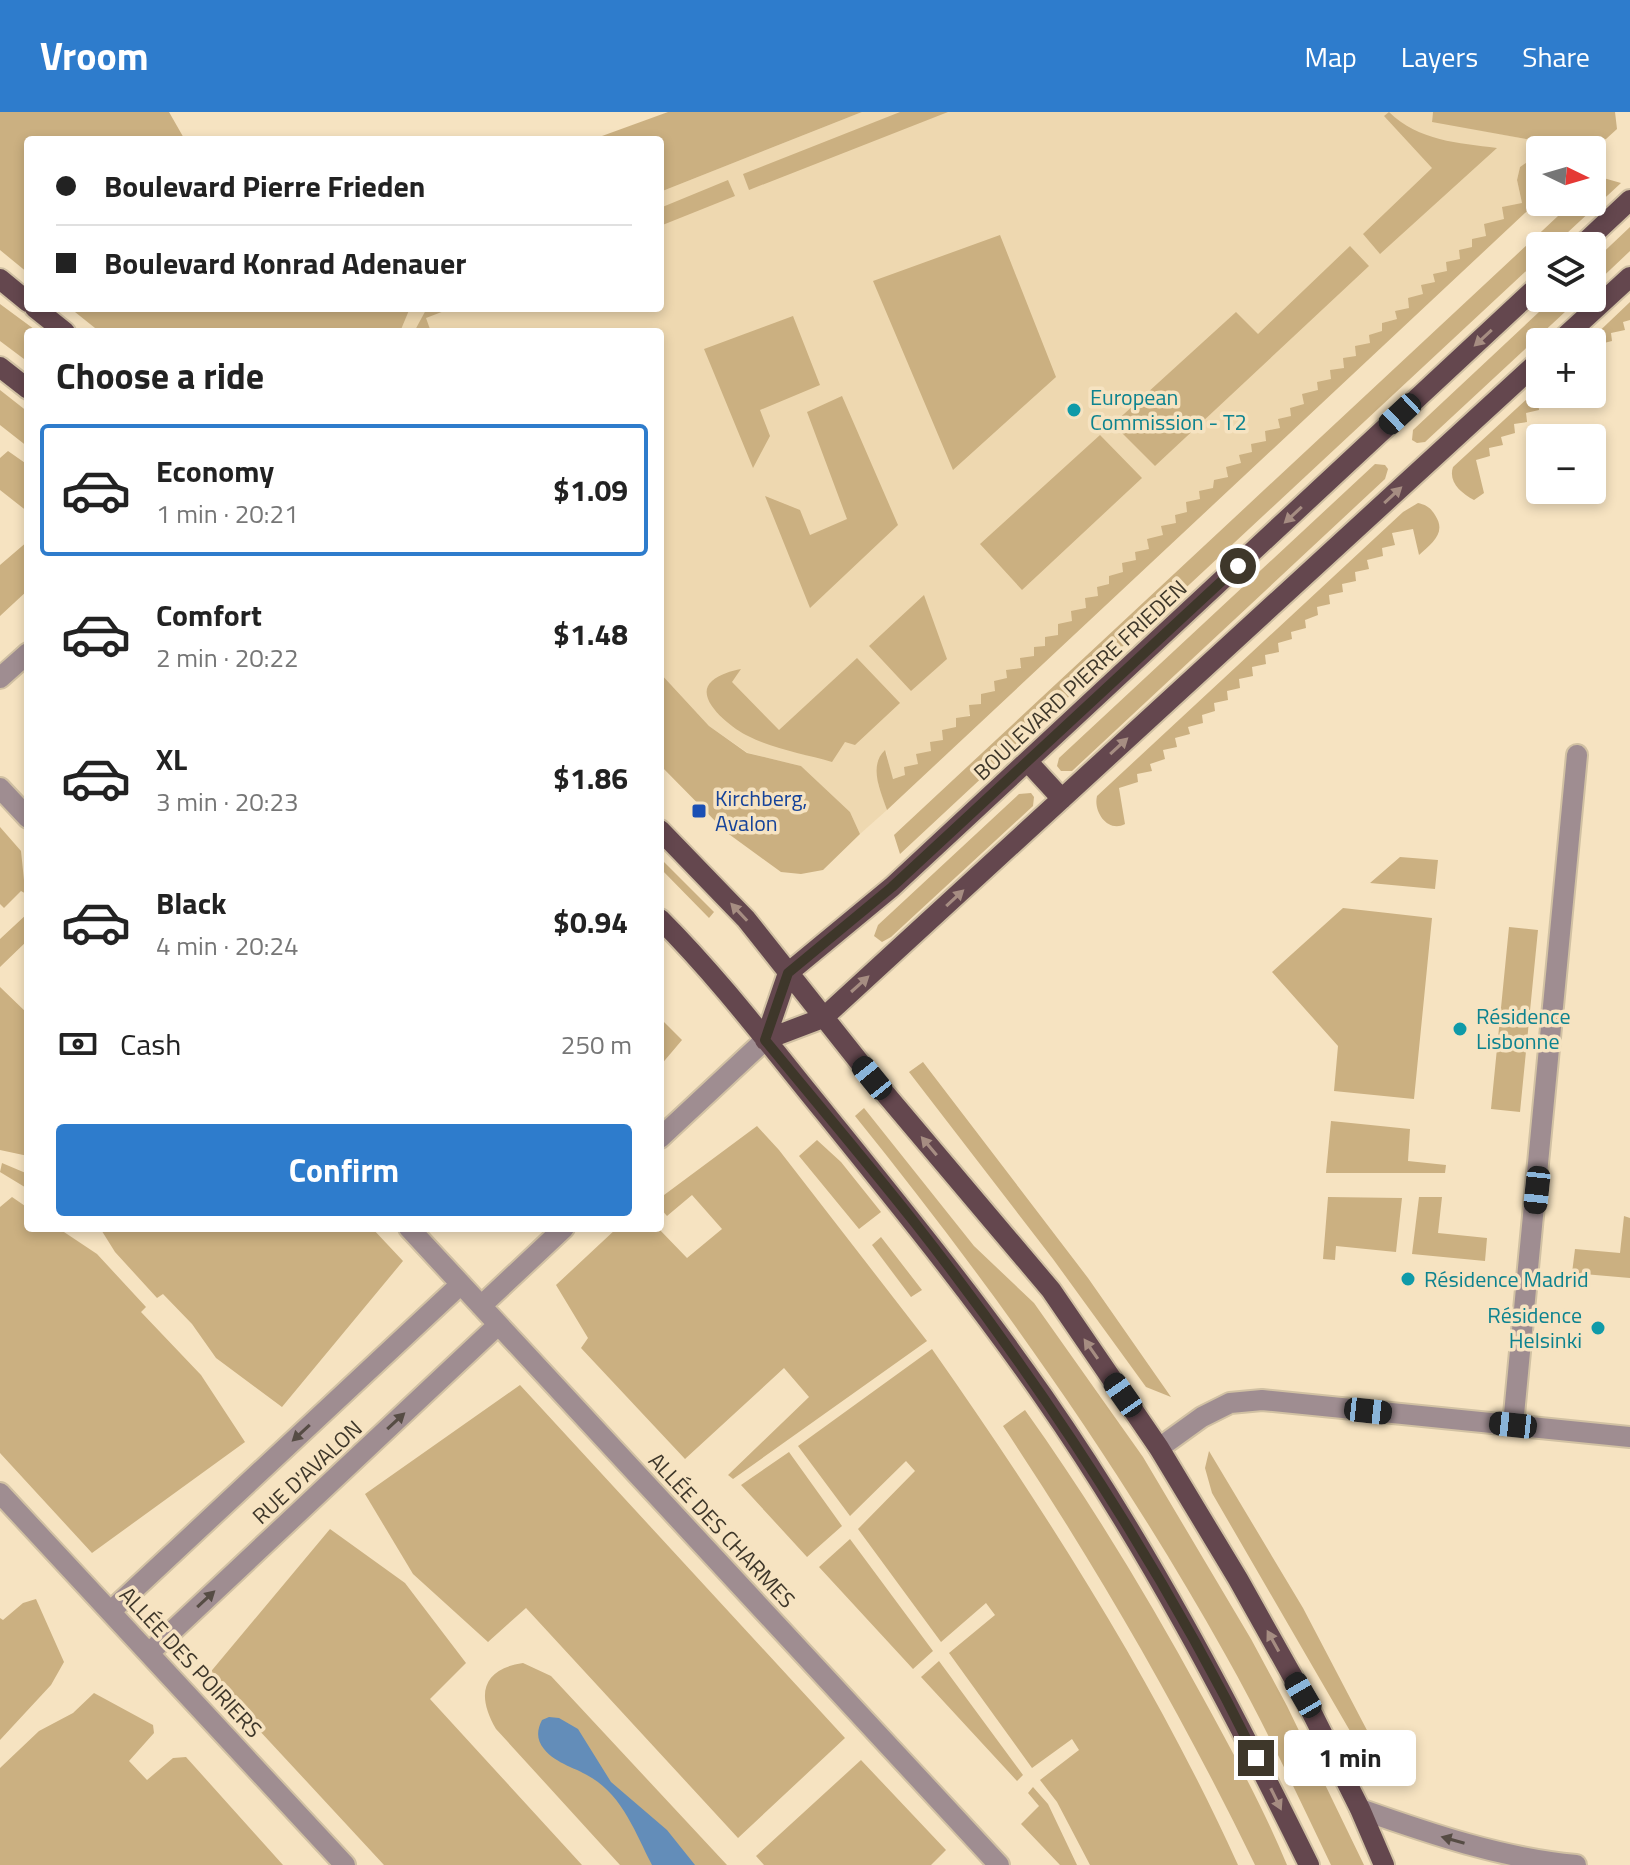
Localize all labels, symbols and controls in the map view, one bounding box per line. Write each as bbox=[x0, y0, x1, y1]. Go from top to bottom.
text: Vroom bbox=[40, 27, 149, 85]
text: Map bbox=[1304, 35, 1357, 78]
text: Layers bbox=[1401, 35, 1478, 78]
text: Share bbox=[1522, 35, 1590, 78]
north arrow bbox=[1526, 136, 1606, 216]
map controls bbox=[1526, 136, 1606, 504]
text: Boulevard Pierre Frieden bbox=[104, 163, 425, 209]
button: layers bbox=[1526, 232, 1606, 312]
text: Boulevard Konrad Adenauer bbox=[104, 240, 466, 286]
one-way arrow bbox=[1474, 328, 1493, 346]
button: + bbox=[1526, 328, 1606, 408]
text: Choose a ride bbox=[56, 348, 264, 403]
place label: European Commission - T2 bbox=[1090, 380, 1247, 439]
car bbox=[1374, 389, 1426, 439]
marker: European Commission - T2 bbox=[1065, 401, 1083, 419]
button: − bbox=[1526, 424, 1606, 504]
text: Economy bbox=[156, 448, 274, 494]
icon: car bbox=[60, 454, 132, 526]
text: $1.09 bbox=[553, 467, 628, 513]
one-way arrow bbox=[1384, 486, 1403, 504]
text: 1 min · 20:21 bbox=[156, 494, 299, 533]
one-way arrow bbox=[1284, 505, 1303, 523]
route start bbox=[1220, 548, 1256, 584]
street label: BOULEVARD PIERRE FRIEDEN bbox=[965, 572, 1195, 788]
text: Comfort bbox=[156, 592, 262, 638]
icon: car bbox=[60, 598, 132, 670]
text: $1.48 bbox=[553, 611, 628, 657]
text: 2 min · 20:22 bbox=[156, 638, 299, 677]
text: XL bbox=[156, 736, 187, 782]
one-way arrow bbox=[1109, 738, 1128, 756]
icon: car bbox=[60, 742, 132, 814]
text: $1.86 bbox=[553, 755, 628, 801]
place label: Kirchberg, Avalon bbox=[715, 781, 808, 840]
text: 3 min · 20:23 bbox=[156, 782, 299, 821]
marker: Kirchberg, Avalon bbox=[690, 802, 708, 820]
text: Black bbox=[156, 880, 227, 926]
icon: car bbox=[60, 886, 132, 958]
one-way arrow bbox=[945, 889, 964, 907]
text: $0.94 bbox=[553, 899, 628, 945]
one-way arrow bbox=[731, 903, 749, 922]
text: 4 min · 20:24 bbox=[156, 926, 299, 965]
one-way arrow bbox=[851, 976, 870, 994]
place label: Résidence Lisbonne bbox=[1476, 999, 1571, 1058]
marker: Résidence Lisbonne bbox=[1451, 1020, 1469, 1038]
text: Cash bbox=[120, 1021, 181, 1067]
icon: cash bbox=[56, 1022, 100, 1066]
text: 250 m bbox=[561, 1025, 632, 1064]
car bbox=[848, 1052, 896, 1104]
button: Confirm bbox=[56, 1124, 632, 1216]
one-way arrow bbox=[921, 1136, 938, 1156]
car bbox=[1523, 1165, 1551, 1215]
place label: Résidence Madrid bbox=[1424, 1262, 1589, 1296]
marker: Résidence Madrid bbox=[1399, 1270, 1417, 1288]
place label: Résidence Helsinki bbox=[1487, 1298, 1582, 1357]
marker: Résidence Helsinki bbox=[1589, 1319, 1607, 1337]
one-way arrow bbox=[1084, 1338, 1099, 1359]
car bbox=[1099, 1368, 1147, 1422]
car bbox=[1343, 1397, 1393, 1425]
car bbox=[1488, 1411, 1538, 1439]
street label: RUE D'AVALON bbox=[244, 1412, 370, 1532]
one-way arrow bbox=[386, 1413, 405, 1431]
one-way arrow bbox=[292, 1423, 311, 1441]
street label: ALLÉE DES CHARMES bbox=[641, 1444, 803, 1616]
street label: ALLÉE DES POIRIERS bbox=[112, 1579, 270, 1745]
one-way arrow bbox=[196, 1591, 215, 1609]
one-way arrow bbox=[1266, 1629, 1280, 1652]
car bbox=[1281, 1668, 1325, 1722]
callout: 1 min bbox=[1284, 1730, 1416, 1786]
text: 1 min bbox=[1318, 1738, 1382, 1777]
route end bbox=[1238, 1740, 1274, 1776]
one-way arrow bbox=[1270, 1788, 1283, 1811]
one-way arrow bbox=[1440, 1834, 1465, 1846]

